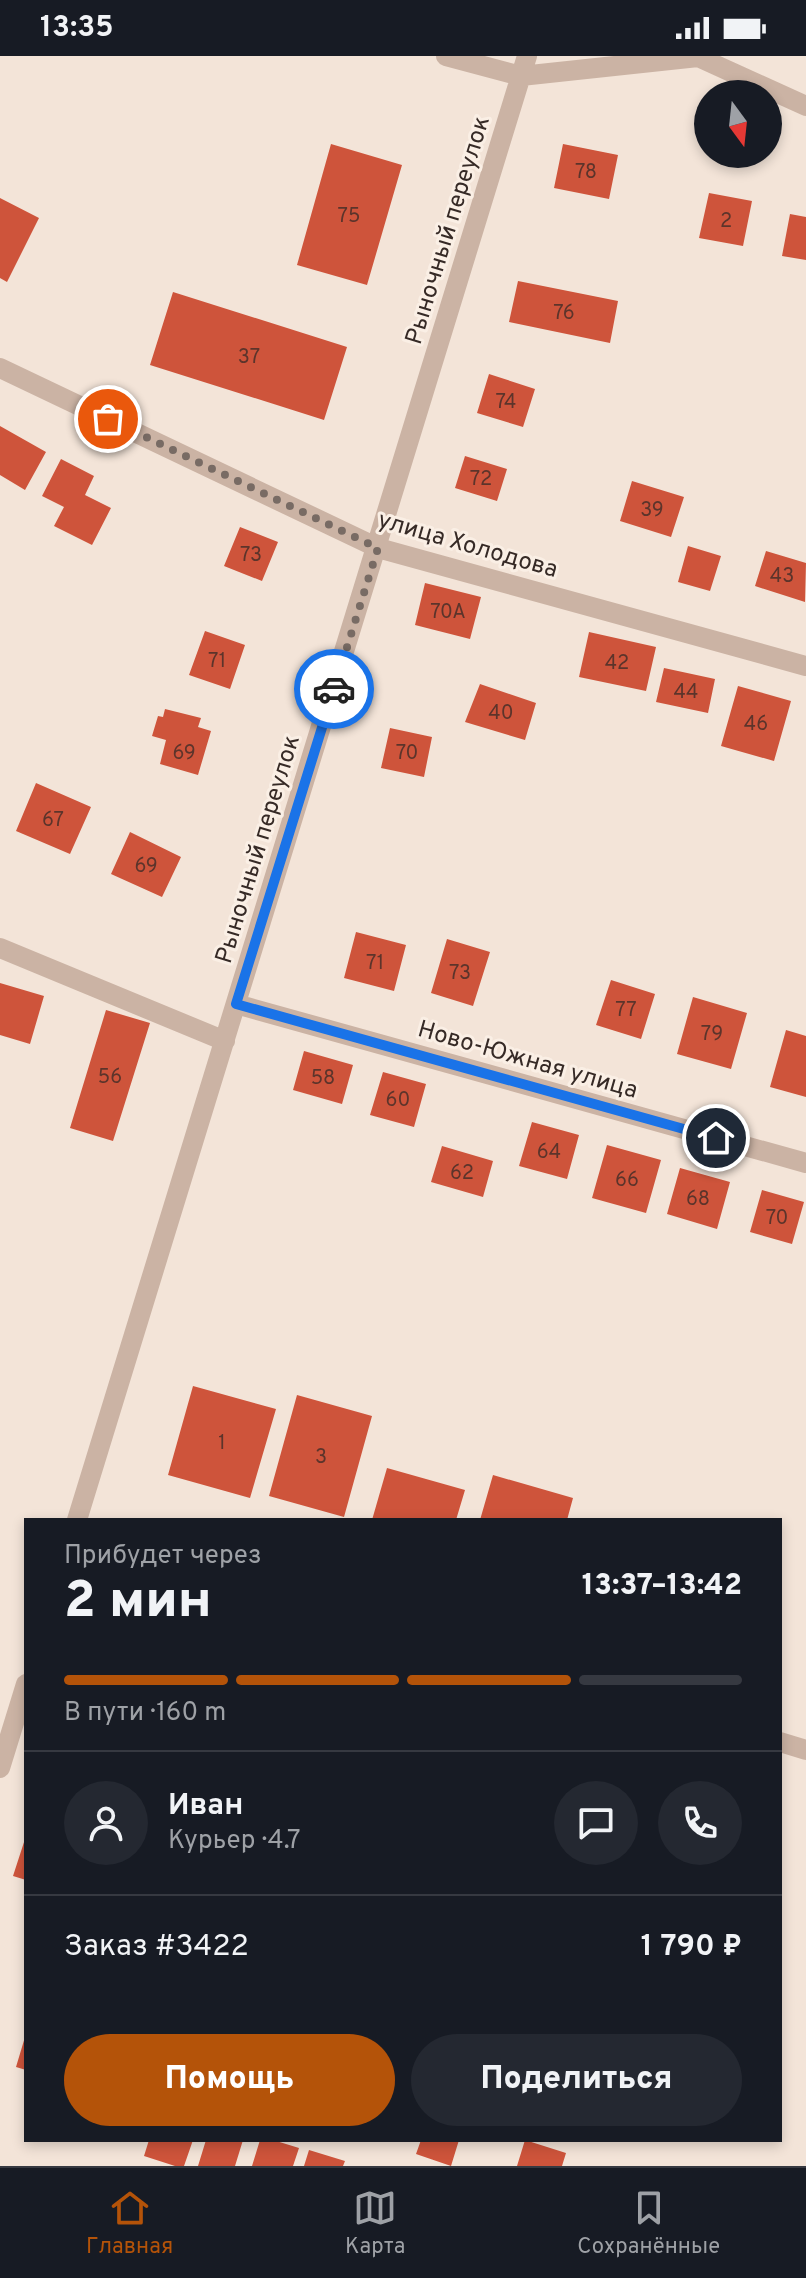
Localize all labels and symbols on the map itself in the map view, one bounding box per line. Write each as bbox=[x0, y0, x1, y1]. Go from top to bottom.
north arrow bbox=[694, 80, 782, 168]
street label: Рыночный переулок bbox=[400, 113, 498, 348]
house number: 78 bbox=[575, 160, 597, 186]
house number: 75 bbox=[338, 204, 360, 230]
house number: 2 bbox=[720, 209, 732, 235]
house number: 76 bbox=[553, 301, 575, 327]
house number: 37 bbox=[238, 345, 260, 371]
pin bbox=[74, 385, 142, 453]
house number: 74 bbox=[496, 390, 516, 416]
house number: 72 bbox=[470, 467, 492, 493]
house number: 39 bbox=[640, 498, 664, 524]
street label: улица Холодова bbox=[374, 506, 561, 586]
house number: 73 bbox=[240, 543, 262, 569]
house number: 43 bbox=[770, 564, 794, 590]
house number: 70А bbox=[430, 600, 466, 626]
house number: 71 bbox=[208, 649, 226, 675]
courier bbox=[294, 649, 374, 729]
house number: 42 bbox=[605, 651, 629, 677]
house number: 44 bbox=[674, 680, 698, 706]
house number: 40 bbox=[488, 701, 514, 727]
house number: 46 bbox=[744, 712, 768, 738]
street label: Рыночный переулок bbox=[210, 732, 308, 967]
house number: 69 bbox=[172, 741, 196, 767]
house number: 70 bbox=[396, 741, 418, 767]
house number: 67 bbox=[42, 808, 64, 834]
house number: 69 bbox=[134, 854, 158, 880]
house number: 71 bbox=[366, 951, 384, 977]
house number: 73 bbox=[449, 961, 471, 987]
house number: 77 bbox=[615, 998, 637, 1024]
street label: Ново-Южная улица bbox=[414, 1015, 641, 1107]
house number: 79 bbox=[701, 1022, 723, 1048]
house number: 56 bbox=[98, 1065, 122, 1091]
house number: 58 bbox=[311, 1066, 335, 1092]
house number: 60 bbox=[386, 1088, 410, 1114]
pin bbox=[682, 1104, 750, 1172]
house number: 64 bbox=[537, 1140, 561, 1166]
house number: 62 bbox=[450, 1161, 474, 1187]
house number: 66 bbox=[615, 1168, 639, 1194]
house number: 68 bbox=[686, 1187, 710, 1213]
house number: 70 bbox=[766, 1206, 788, 1232]
house number: 1 bbox=[218, 1431, 226, 1457]
house number: 3 bbox=[315, 1445, 327, 1471]

